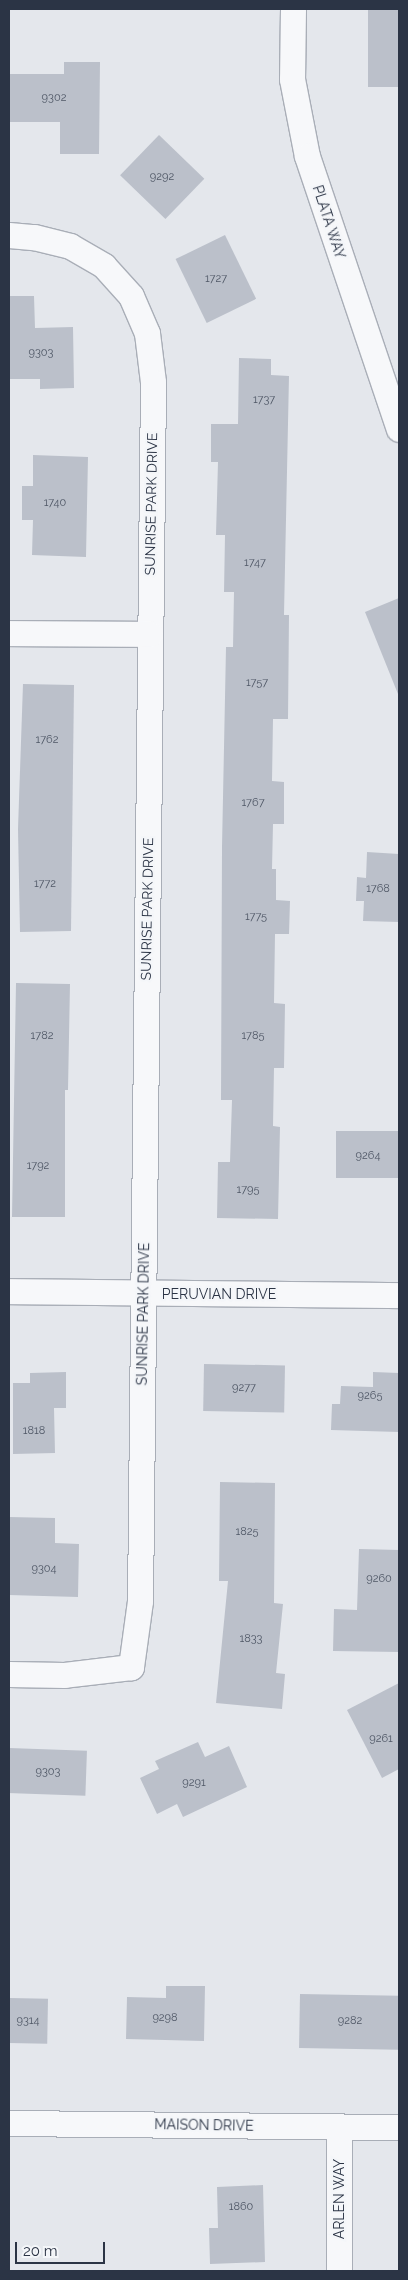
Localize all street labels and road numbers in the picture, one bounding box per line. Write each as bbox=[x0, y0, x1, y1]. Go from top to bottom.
street label: PLATA WAY bbox=[309, 183, 349, 261]
street label: SUNRISE PARK DRIVE bbox=[141, 432, 161, 576]
street label: SUNRISE PARK DRIVE bbox=[137, 837, 157, 981]
street label: SUNRISE PARK DRIVE bbox=[133, 1242, 153, 1386]
street label: PERUVIAN DRIVE bbox=[162, 1286, 276, 1302]
street label: MAISON DRIVE bbox=[154, 2116, 254, 2134]
street label: ARLEN WAY bbox=[331, 2159, 347, 2239]

